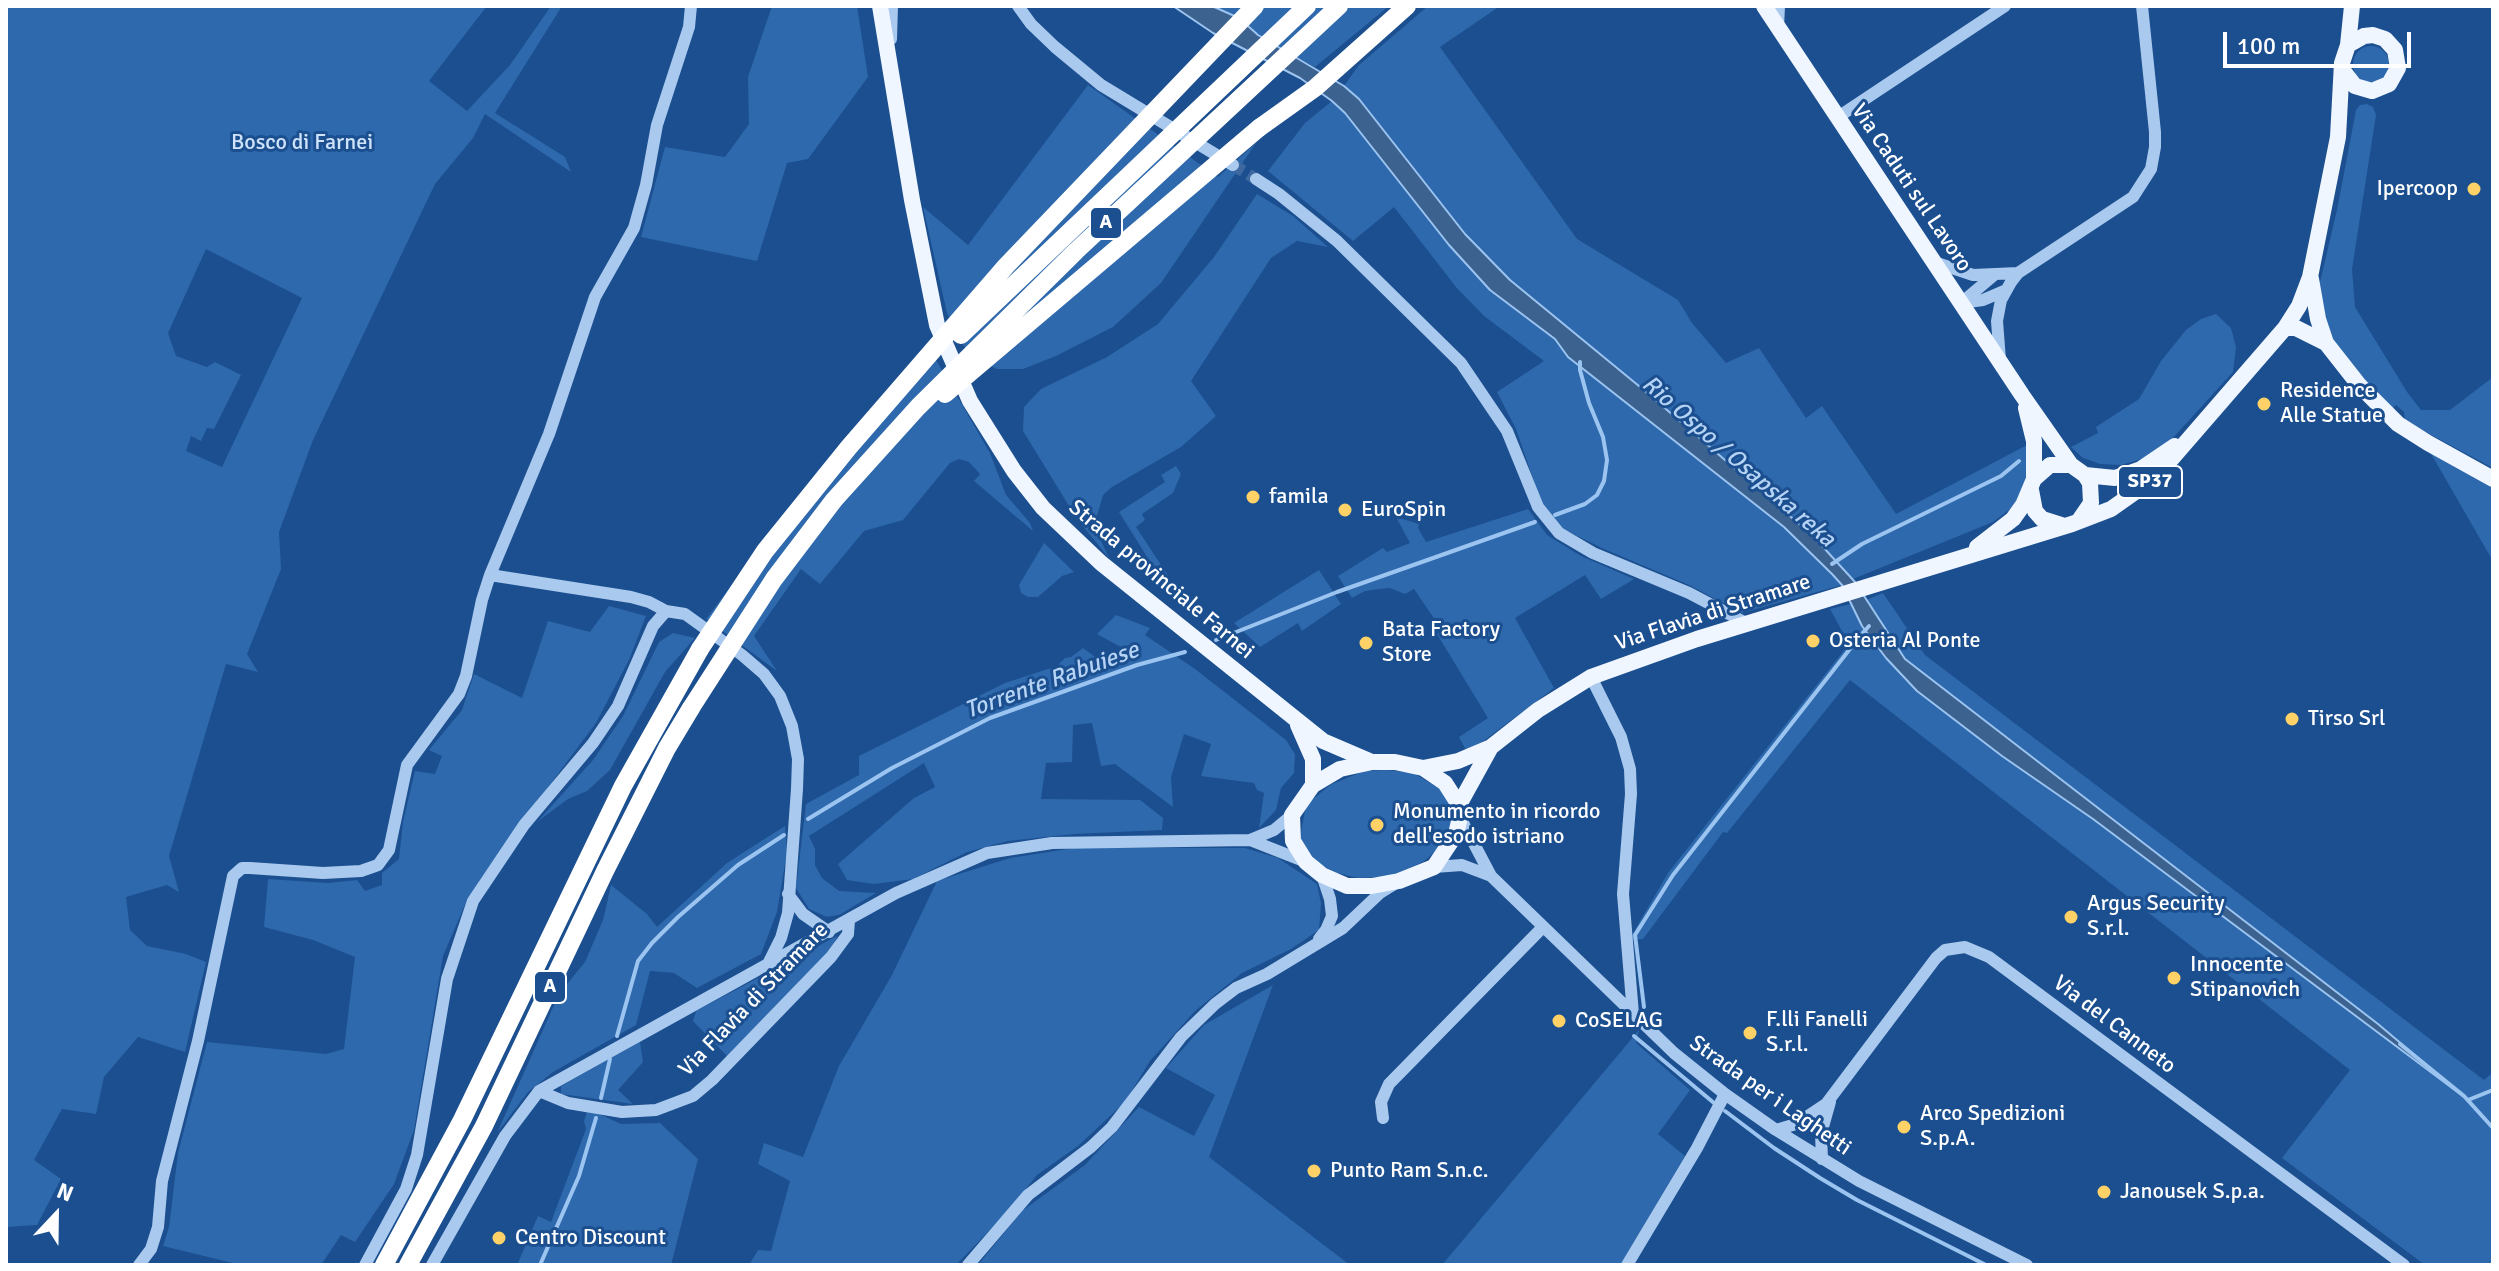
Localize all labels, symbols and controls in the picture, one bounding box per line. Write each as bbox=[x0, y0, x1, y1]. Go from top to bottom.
scale bar bbox=[2227, 16, 2415, 66]
text: 100 m bbox=[2237, 31, 2300, 61]
street label: Via Caduti sul Lavoro bbox=[1845, 99, 1977, 277]
park label: Bosco di Farnei bbox=[231, 130, 373, 156]
place label: Ipercoop bbox=[2376, 176, 2458, 202]
marker: Ipercoop bbox=[2465, 180, 2483, 198]
road number: A bbox=[1090, 207, 1122, 239]
water label: Rio Ospo / Osapska reka bbox=[1635, 370, 1841, 554]
place label: Residence Alle Statue bbox=[2280, 378, 2383, 430]
marker: Residence Alle Statue bbox=[2255, 395, 2273, 413]
road number: SP37 bbox=[2118, 466, 2182, 498]
place label: famila bbox=[1269, 484, 1329, 510]
marker: famila bbox=[1244, 488, 1262, 506]
street label: Strada provinciale Farnei bbox=[1063, 495, 1259, 665]
place label: EuroSpin bbox=[1361, 497, 1446, 523]
marker: EuroSpin bbox=[1336, 501, 1354, 519]
street label: Via Flavia di Stramare bbox=[1612, 569, 1814, 657]
place label: Bata Factory Store bbox=[1382, 617, 1500, 668]
place label: Osteria Al Ponte bbox=[1829, 628, 1980, 654]
marker: Osteria Al Ponte bbox=[1804, 632, 1822, 650]
marker: Bata Factory Store bbox=[1357, 634, 1375, 652]
water label: Torrente Rabuiese bbox=[961, 636, 1143, 726]
place label: Tirso Srl bbox=[2308, 706, 2386, 732]
marker: Tirso Srl bbox=[2283, 710, 2301, 728]
place label: Monumento in ricordo dell'esodo istriano bbox=[1393, 799, 1600, 850]
marker: Monumento in ricordo dell'esodo istriano bbox=[1368, 816, 1386, 834]
place label: Argus Security S.r.l. bbox=[2087, 891, 2225, 942]
marker: Argus Security S.r.l. bbox=[2062, 908, 2080, 926]
street label: Via Flavia di Stramare bbox=[674, 918, 834, 1082]
place label: Innocente Stipanovich bbox=[2190, 952, 2300, 1004]
marker: Innocente Stipanovich bbox=[2165, 969, 2183, 987]
street label: Via del Canneto bbox=[2047, 970, 2181, 1080]
road number: A bbox=[534, 971, 566, 1003]
place label: F.lli Fanelli S.r.l. bbox=[1766, 1007, 1868, 1058]
place label: CoSELAG bbox=[1575, 1008, 1663, 1034]
marker: CoSELAG bbox=[1550, 1012, 1568, 1030]
marker: F.lli Fanelli S.r.l. bbox=[1741, 1024, 1759, 1042]
street label: Strada per i Laghetti bbox=[1684, 1030, 1856, 1162]
place label: Arco Spedizioni S.p.A. bbox=[1920, 1101, 2065, 1152]
marker: Arco Spedizioni S.p.A. bbox=[1895, 1118, 1913, 1136]
place label: Punto Ram S.n.c. bbox=[1330, 1158, 1489, 1184]
marker: Punto Ram S.n.c. bbox=[1305, 1162, 1323, 1180]
north arrow bbox=[16, 1175, 96, 1255]
text: N bbox=[53, 1177, 77, 1208]
place label: Janousek S.p.a. bbox=[2120, 1179, 2265, 1205]
marker: Janousek S.p.a. bbox=[2095, 1183, 2113, 1201]
place label: Centro Discount bbox=[515, 1225, 666, 1251]
marker: Centro Discount bbox=[490, 1229, 508, 1247]

